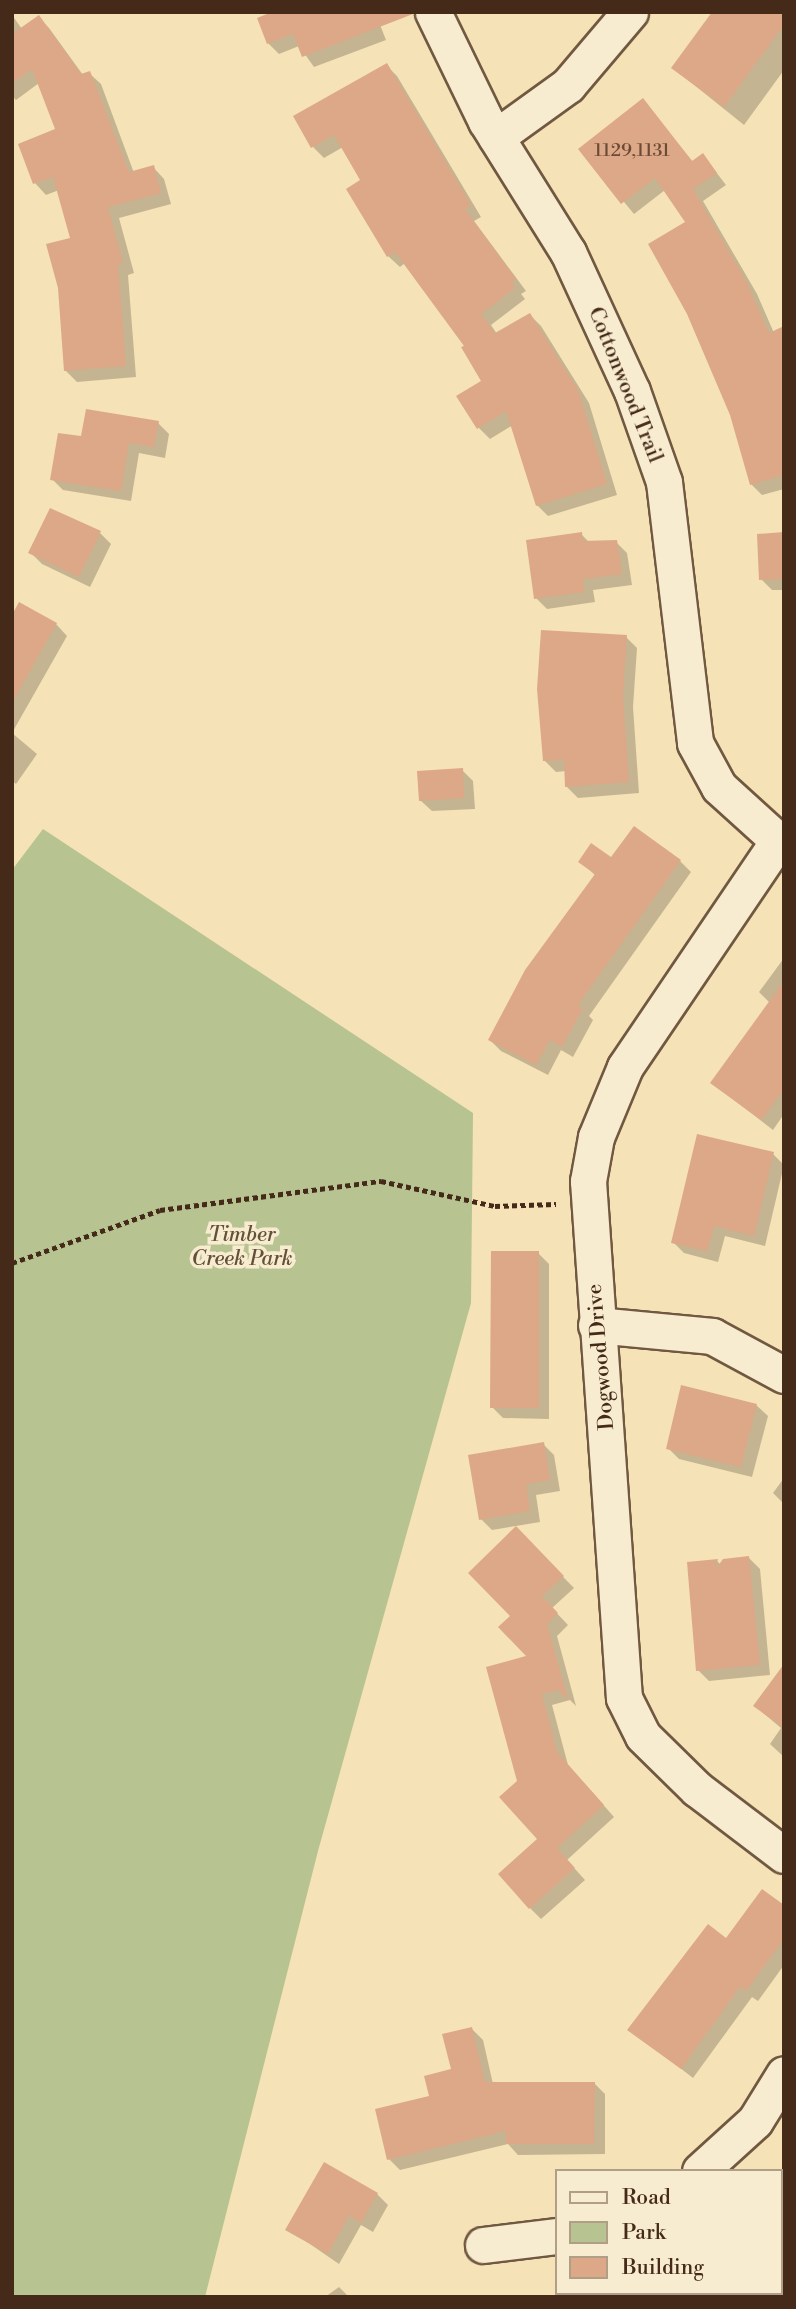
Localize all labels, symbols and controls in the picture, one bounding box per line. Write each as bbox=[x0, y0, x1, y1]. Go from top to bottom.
house number: 1129,1131 bbox=[594, 140, 670, 162]
street label: Cottonwood Trail bbox=[582, 303, 668, 467]
park label: Timber Creek Park bbox=[192, 1222, 292, 1272]
street label: Dogwood Drive bbox=[582, 1283, 620, 1431]
legend bbox=[554, 2169, 782, 2295]
text: Road bbox=[622, 2185, 671, 2211]
text: Park bbox=[622, 2220, 666, 2246]
text: Building bbox=[622, 2255, 704, 2281]

